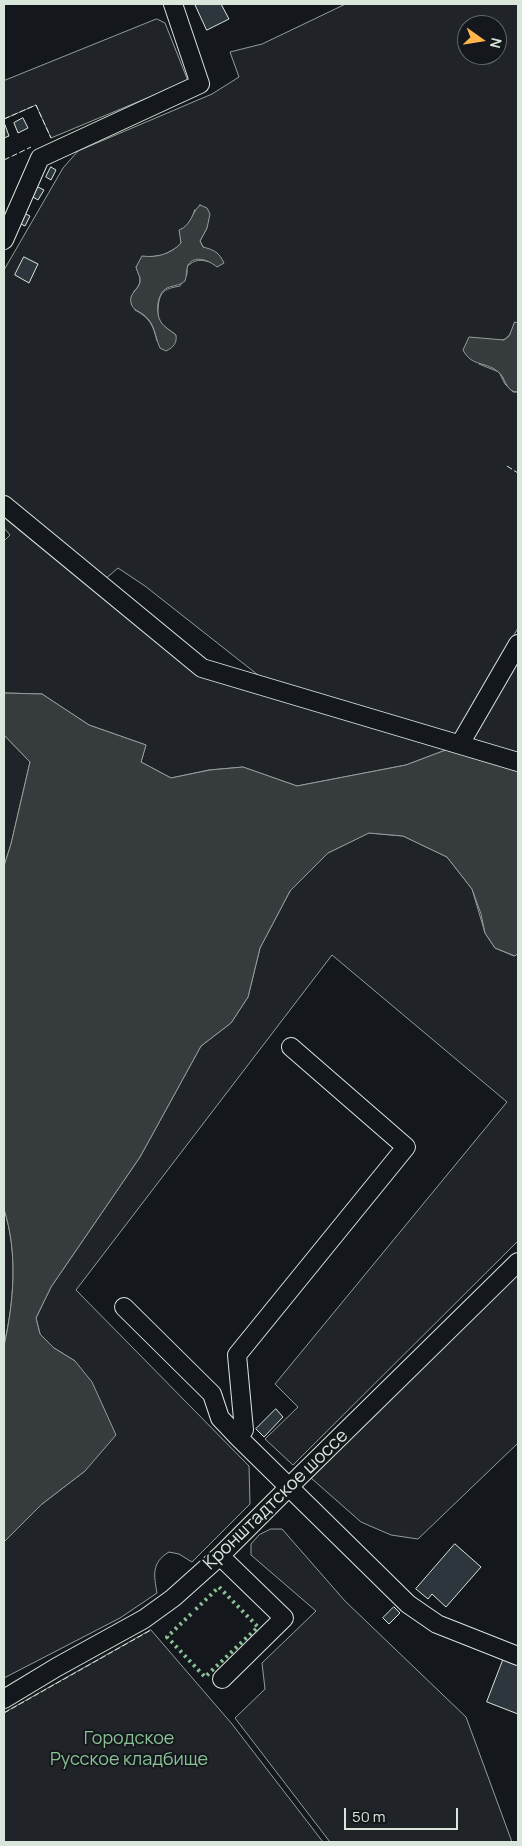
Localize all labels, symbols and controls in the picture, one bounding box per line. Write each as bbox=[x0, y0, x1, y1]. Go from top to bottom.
north arrow bbox=[457, 15, 507, 65]
text: N bbox=[486, 36, 507, 50]
street label: Кронштадтское шоссе bbox=[199, 1425, 353, 1575]
park label: Городское Русское кладбище bbox=[50, 1728, 208, 1770]
scale bar bbox=[347, 1798, 461, 1830]
text: 50 m bbox=[352, 1806, 386, 1827]

